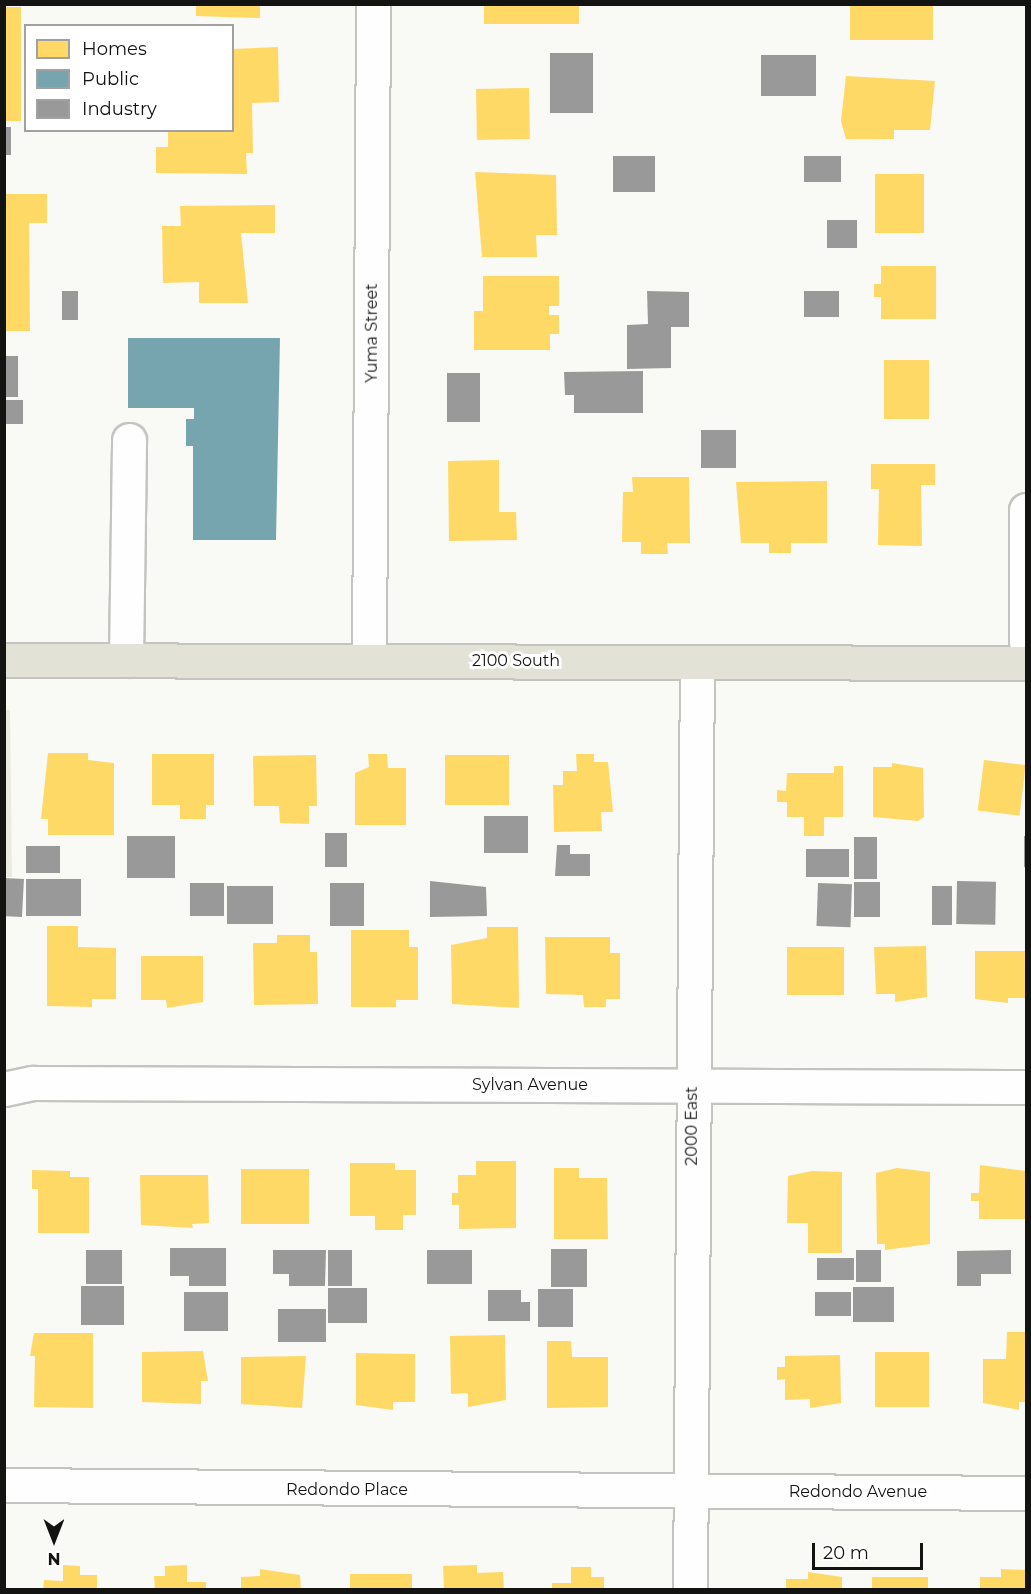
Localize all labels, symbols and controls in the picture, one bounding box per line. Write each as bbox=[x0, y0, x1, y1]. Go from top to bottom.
legend bbox=[24, 24, 234, 132]
text: Homes bbox=[82, 38, 147, 60]
text: Public bbox=[82, 68, 139, 90]
text: Industry bbox=[82, 98, 157, 120]
street label: Yuma Street bbox=[362, 283, 382, 383]
street label: 2100 South bbox=[472, 651, 560, 671]
street label: Sylvan Avenue bbox=[472, 1075, 588, 1095]
street label: 2000 East bbox=[682, 1086, 702, 1166]
street label: Redondo Place bbox=[286, 1480, 408, 1500]
street label: Redondo Avenue bbox=[789, 1482, 927, 1502]
north arrow bbox=[24, 1510, 84, 1570]
scale bar bbox=[815, 1531, 926, 1569]
text: 20 m bbox=[823, 1542, 869, 1564]
text: N bbox=[48, 1549, 60, 1568]

